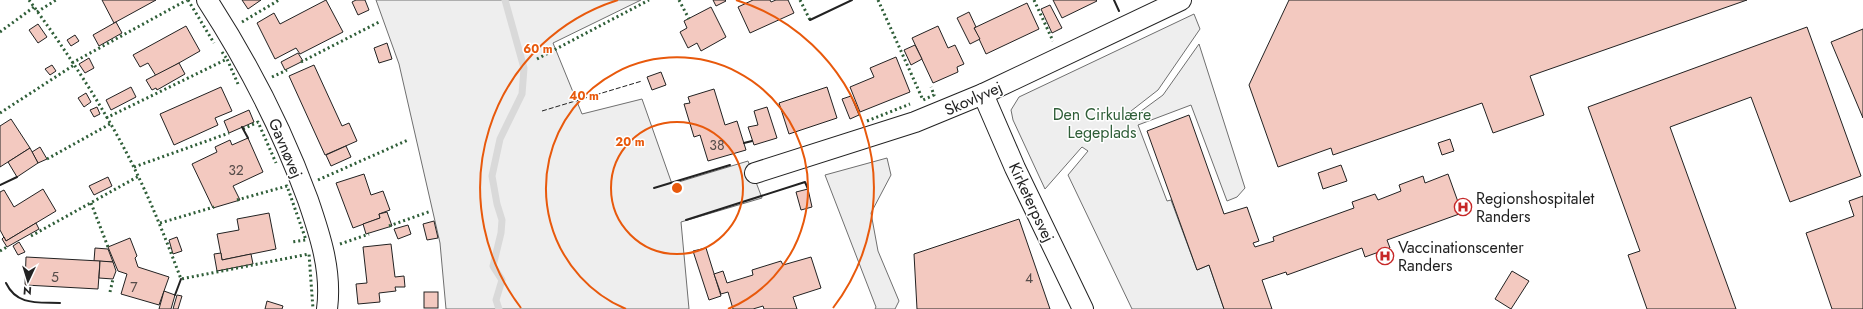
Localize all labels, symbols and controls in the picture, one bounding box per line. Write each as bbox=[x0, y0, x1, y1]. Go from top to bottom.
text: 60 m bbox=[523, 40, 553, 58]
street label: Skovlyvej bbox=[940, 75, 1006, 121]
text: 40 m bbox=[569, 87, 599, 105]
park label: Den Cirkulære Legeplads bbox=[1053, 103, 1151, 144]
street label: Gavnøvej bbox=[263, 115, 308, 182]
text: 20 m bbox=[615, 133, 645, 151]
house number: 38 bbox=[709, 135, 725, 155]
street label: Kirketerpsvej bbox=[1003, 158, 1060, 246]
house number: 32 bbox=[228, 160, 244, 180]
centre of rings bbox=[670, 181, 684, 195]
place label: Regionshospitalet Randers bbox=[1476, 187, 1594, 228]
hospital icon: Regionshospitalet Randers bbox=[1453, 197, 1473, 217]
place label: Vaccinationscenter Randers bbox=[1398, 236, 1524, 277]
hospital icon: Vaccinationscenter Randers bbox=[1375, 246, 1395, 266]
north arrow bbox=[8, 261, 48, 301]
house number: 5 bbox=[51, 267, 59, 287]
house number: 4 bbox=[1025, 268, 1033, 288]
house number: 7 bbox=[130, 277, 138, 297]
text: N bbox=[22, 283, 32, 299]

